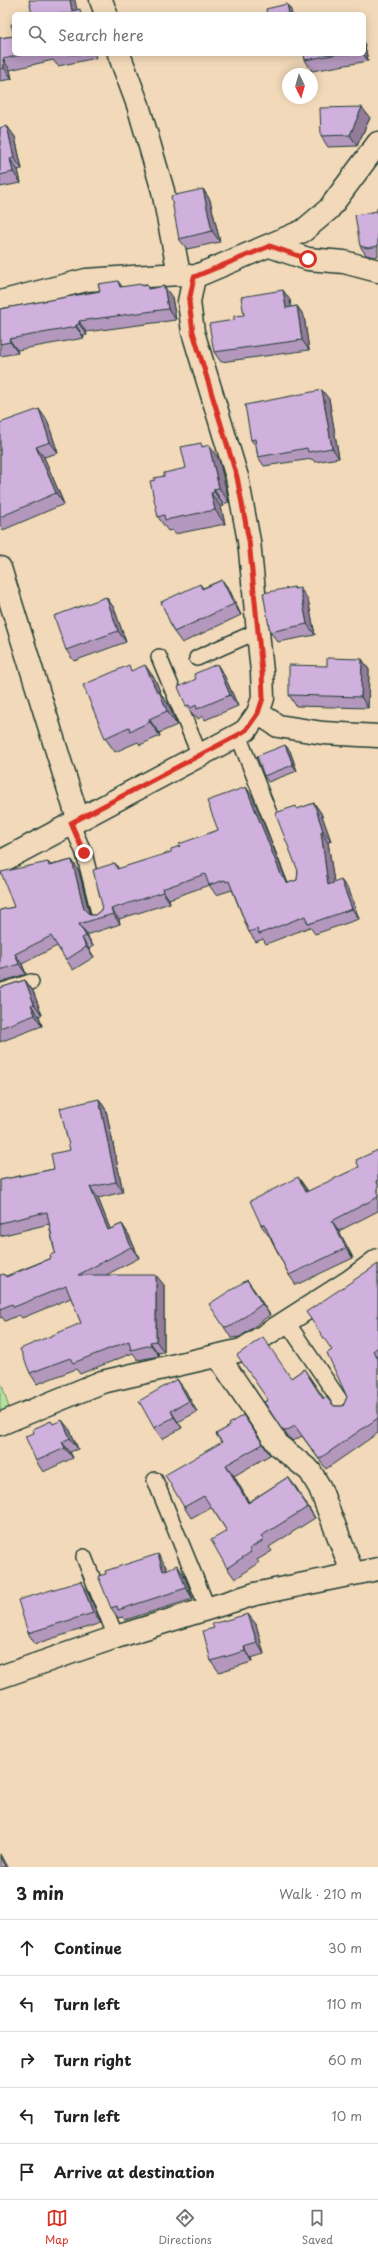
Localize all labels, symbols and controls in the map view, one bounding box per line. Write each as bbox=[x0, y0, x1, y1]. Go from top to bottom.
search box bbox=[12, 12, 366, 56]
icon: search bbox=[26, 23, 48, 45]
text: Search here bbox=[58, 23, 144, 46]
north arrow bbox=[282, 68, 318, 104]
route start bbox=[299, 250, 317, 268]
route end bbox=[75, 844, 93, 862]
text: 3 min bbox=[16, 1880, 64, 1906]
text: Walk · 210 m bbox=[279, 1884, 362, 1903]
text: Continue bbox=[54, 1936, 122, 1959]
icon: ahead bbox=[16, 1937, 38, 1959]
text: 30 m bbox=[328, 1938, 362, 1957]
text: Turn left bbox=[54, 1992, 120, 2015]
icon: left bbox=[16, 1993, 38, 2015]
text: 110 m bbox=[327, 1994, 362, 2013]
text: Turn right bbox=[54, 2048, 131, 2071]
icon: right bbox=[16, 2049, 38, 2071]
text: 60 m bbox=[328, 2050, 362, 2069]
text: Turn left bbox=[54, 2104, 120, 2127]
icon: left bbox=[16, 2105, 38, 2127]
text: 10 m bbox=[332, 2106, 362, 2125]
text: Arrive at destination bbox=[54, 2160, 215, 2183]
icon: arrive bbox=[16, 2161, 38, 2183]
tab: Map bbox=[45, 2207, 68, 2248]
tab: Directions bbox=[158, 2207, 212, 2248]
tab: Saved bbox=[302, 2207, 333, 2248]

